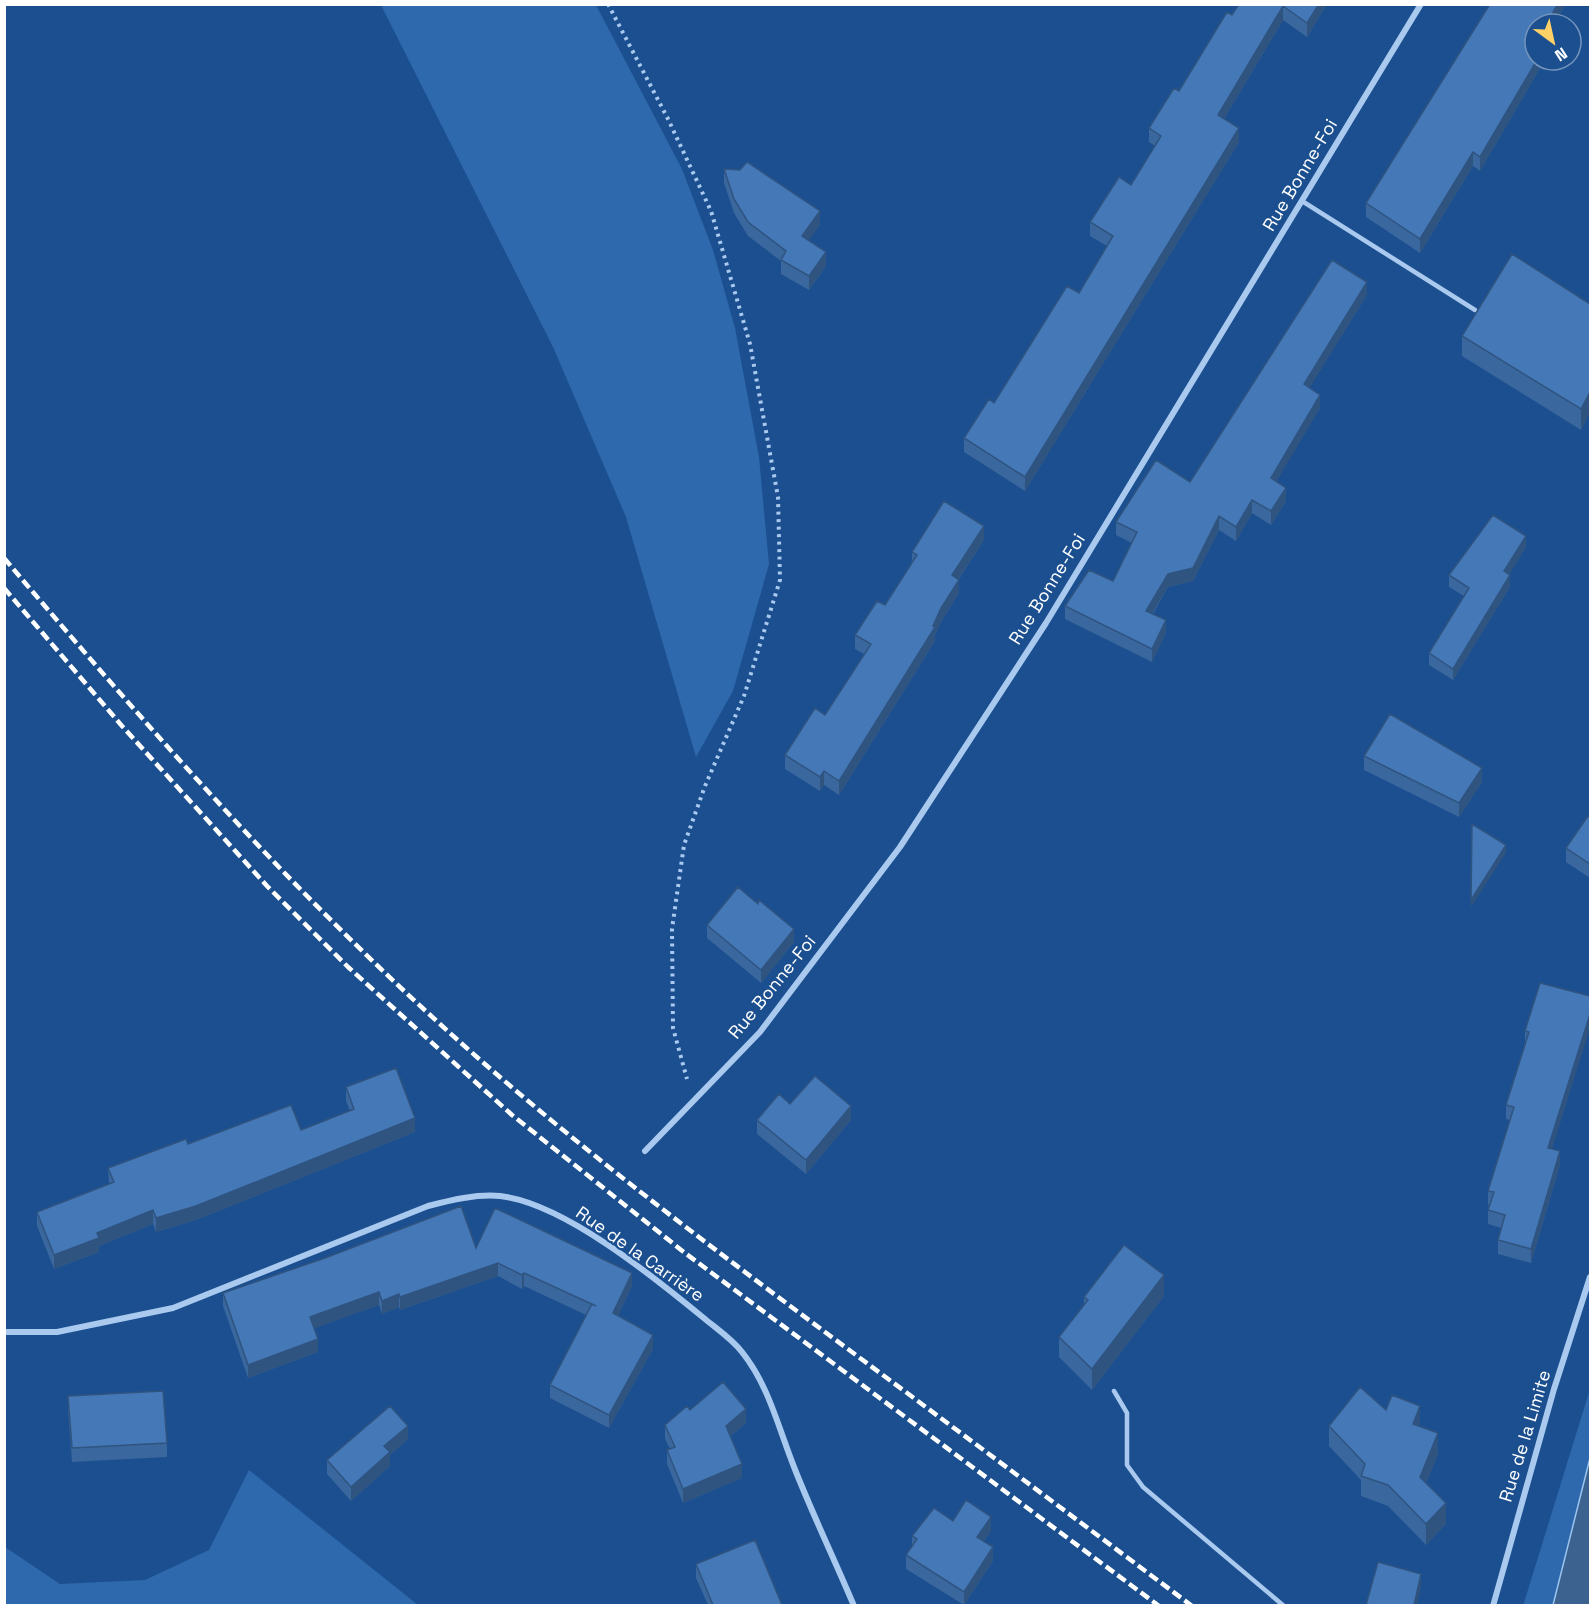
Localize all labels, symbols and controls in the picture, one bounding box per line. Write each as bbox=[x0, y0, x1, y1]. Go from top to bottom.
north arrow bbox=[1523, 12, 1583, 72]
text: N bbox=[1551, 42, 1571, 66]
street label: Rue Bonne-Foi bbox=[1257, 114, 1342, 235]
street label: Rue Bonne-Foi bbox=[1003, 529, 1090, 649]
street label: Rue Bonne-Foi bbox=[723, 930, 820, 1043]
street label: Rue de la Carrière bbox=[572, 1201, 709, 1306]
street label: Rue de la Limite bbox=[1494, 1367, 1555, 1505]

